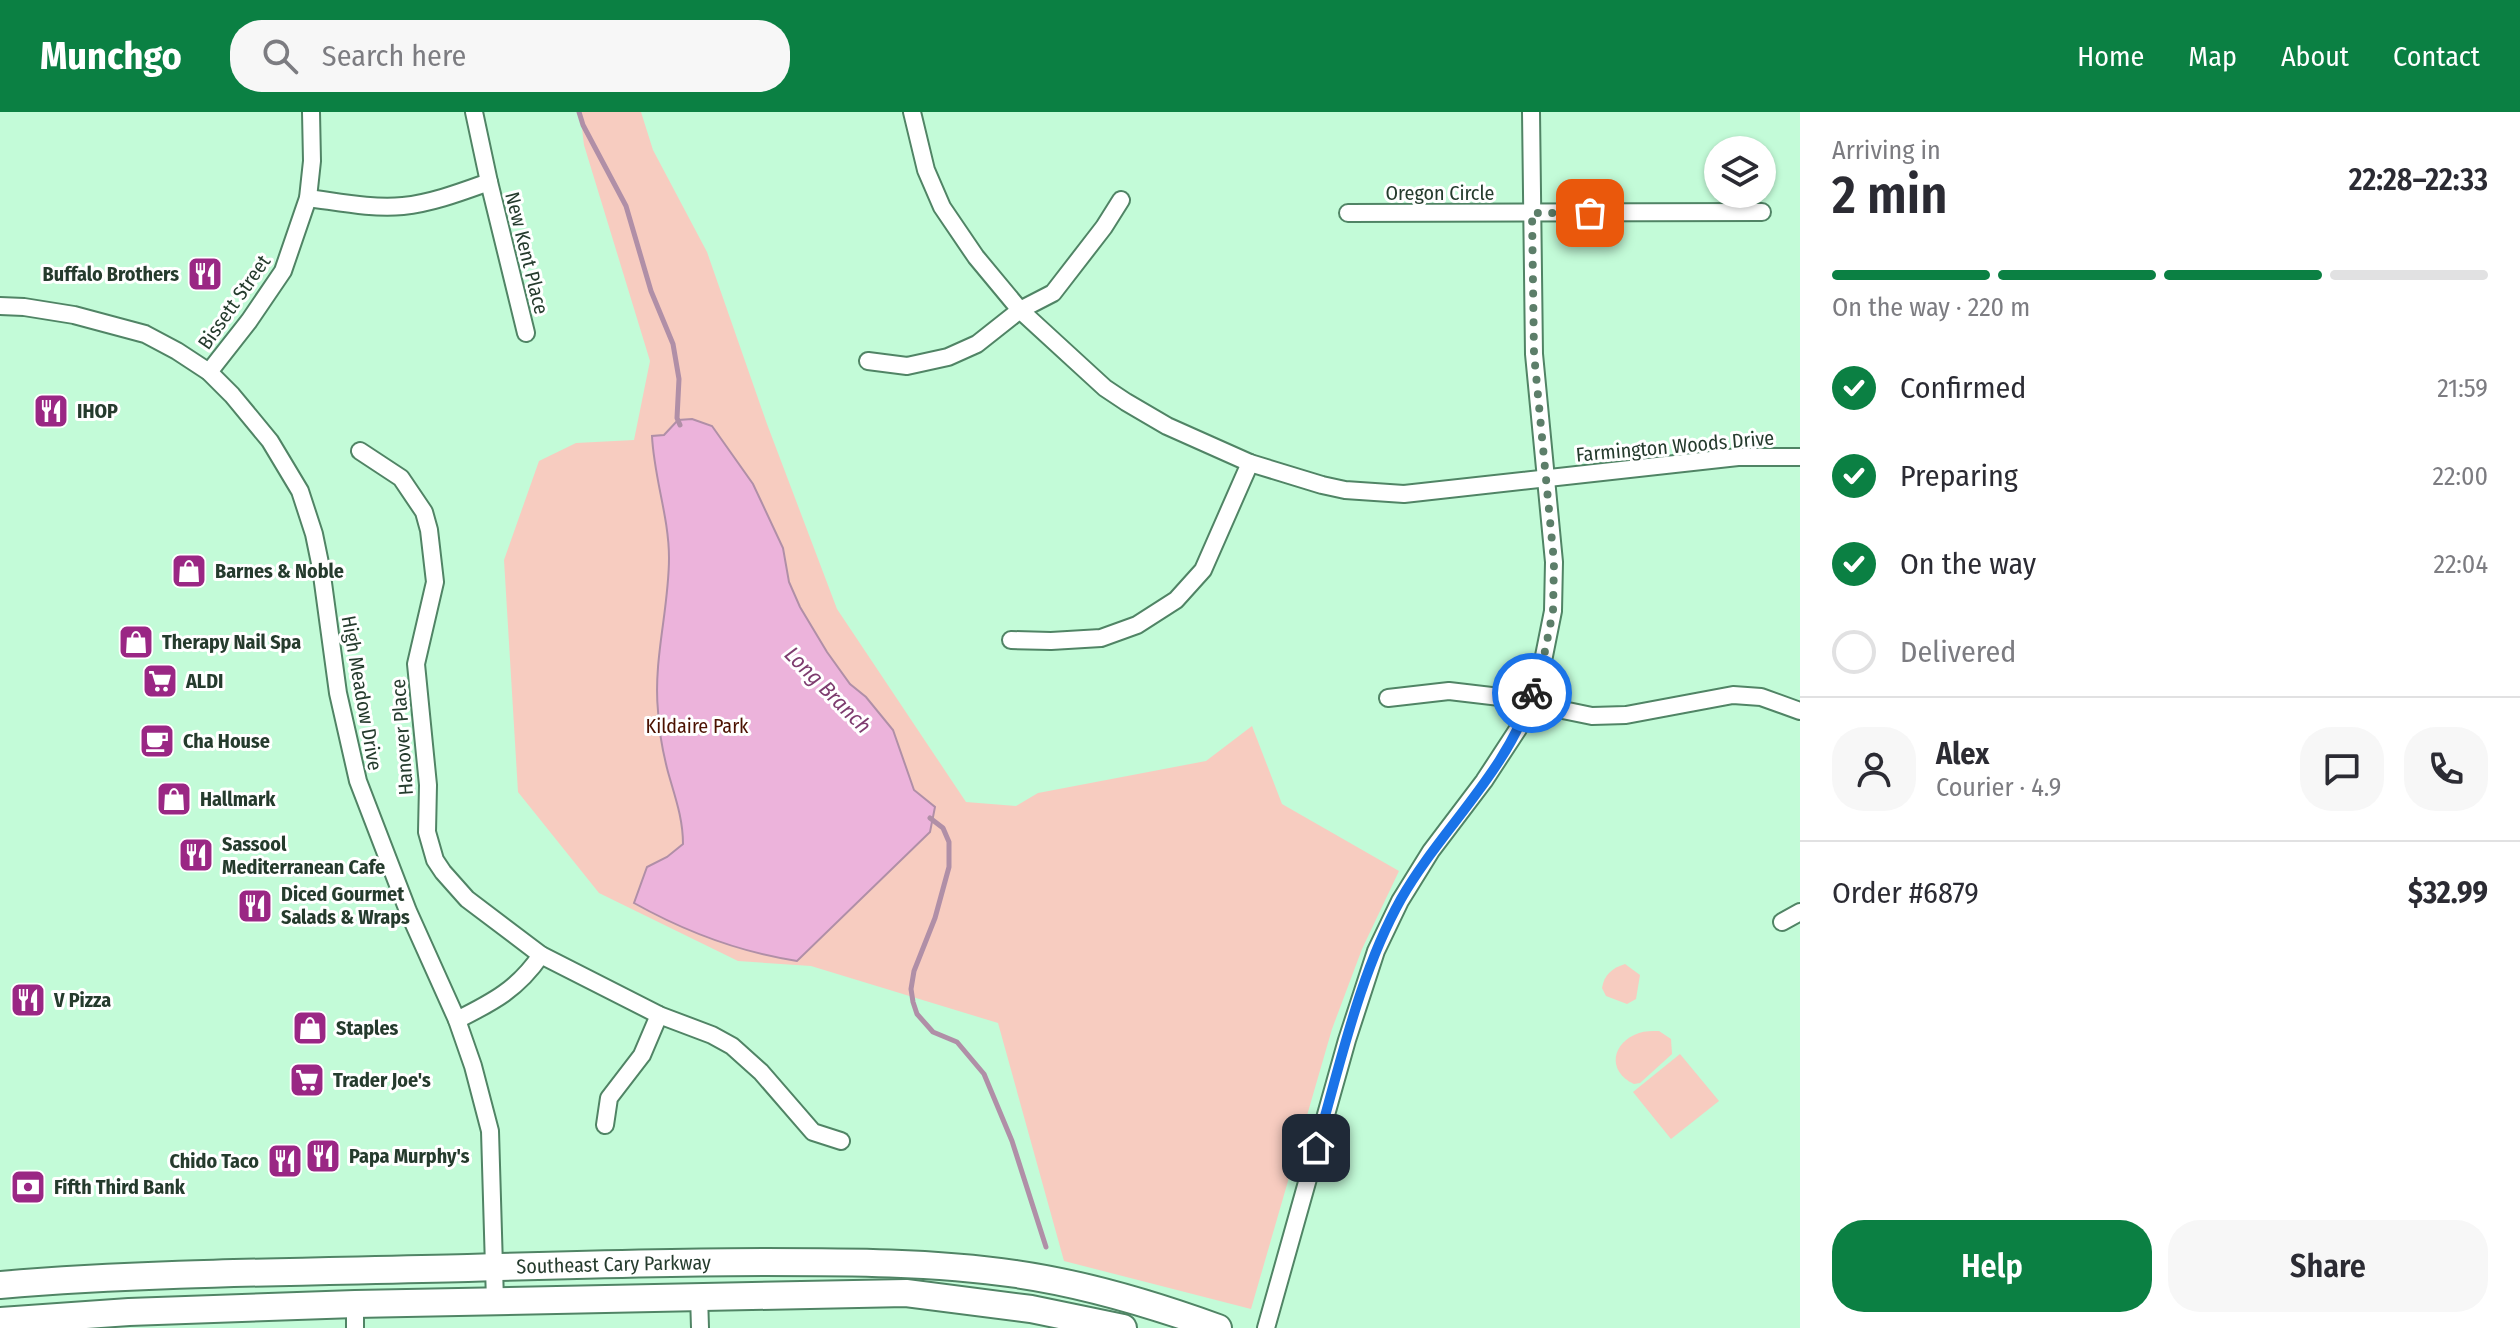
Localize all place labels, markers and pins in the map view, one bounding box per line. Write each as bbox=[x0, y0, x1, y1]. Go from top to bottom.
pin bbox=[1556, 179, 1624, 247]
restaurant icon: Buffalo Brothers bbox=[186, 255, 224, 293]
place label: Buffalo Brothers bbox=[43, 262, 179, 286]
restaurant icon: IHOP bbox=[32, 392, 70, 430]
place label: IHOP bbox=[77, 399, 118, 423]
shop icon: Barnes & Noble bbox=[170, 552, 208, 590]
place label: Barnes & Noble bbox=[215, 559, 344, 583]
shop icon: Therapy Nail Spa bbox=[117, 623, 155, 661]
place label: Therapy Nail Spa bbox=[162, 630, 301, 654]
supermarket icon: ALDI bbox=[141, 662, 179, 700]
place label: ALDI bbox=[185, 669, 223, 693]
cafe icon: Cha House bbox=[138, 722, 176, 760]
place label: Cha House bbox=[183, 729, 270, 753]
shop icon: Hallmark bbox=[155, 780, 193, 818]
place label: Hallmark bbox=[200, 787, 276, 811]
place label: Sassool Mediterranean Cafe bbox=[222, 832, 385, 879]
restaurant icon: Sassool Mediterranean Cafe bbox=[177, 836, 215, 874]
place label: Diced Gourmet Salads & Wraps bbox=[281, 882, 410, 929]
restaurant icon: Diced Gourmet Salads & Wraps bbox=[236, 887, 274, 925]
restaurant icon: V Pizza bbox=[9, 981, 47, 1019]
place label: V Pizza bbox=[53, 988, 111, 1012]
shop icon: Staples bbox=[291, 1009, 329, 1047]
place label: Staples bbox=[336, 1016, 399, 1040]
supermarket icon: Trader Joe's bbox=[288, 1061, 326, 1099]
place label: Trader Joe's bbox=[333, 1068, 431, 1092]
pin bbox=[1282, 1114, 1350, 1182]
restaurant icon: Papa Murphy's bbox=[304, 1137, 342, 1175]
restaurant icon: Chido Taco bbox=[266, 1142, 304, 1180]
place label: Papa Murphy's bbox=[349, 1144, 470, 1168]
place label: Chido Taco bbox=[170, 1149, 259, 1173]
bank icon: Fifth Third Bank bbox=[9, 1168, 47, 1206]
place label: Fifth Third Bank bbox=[54, 1175, 186, 1199]

